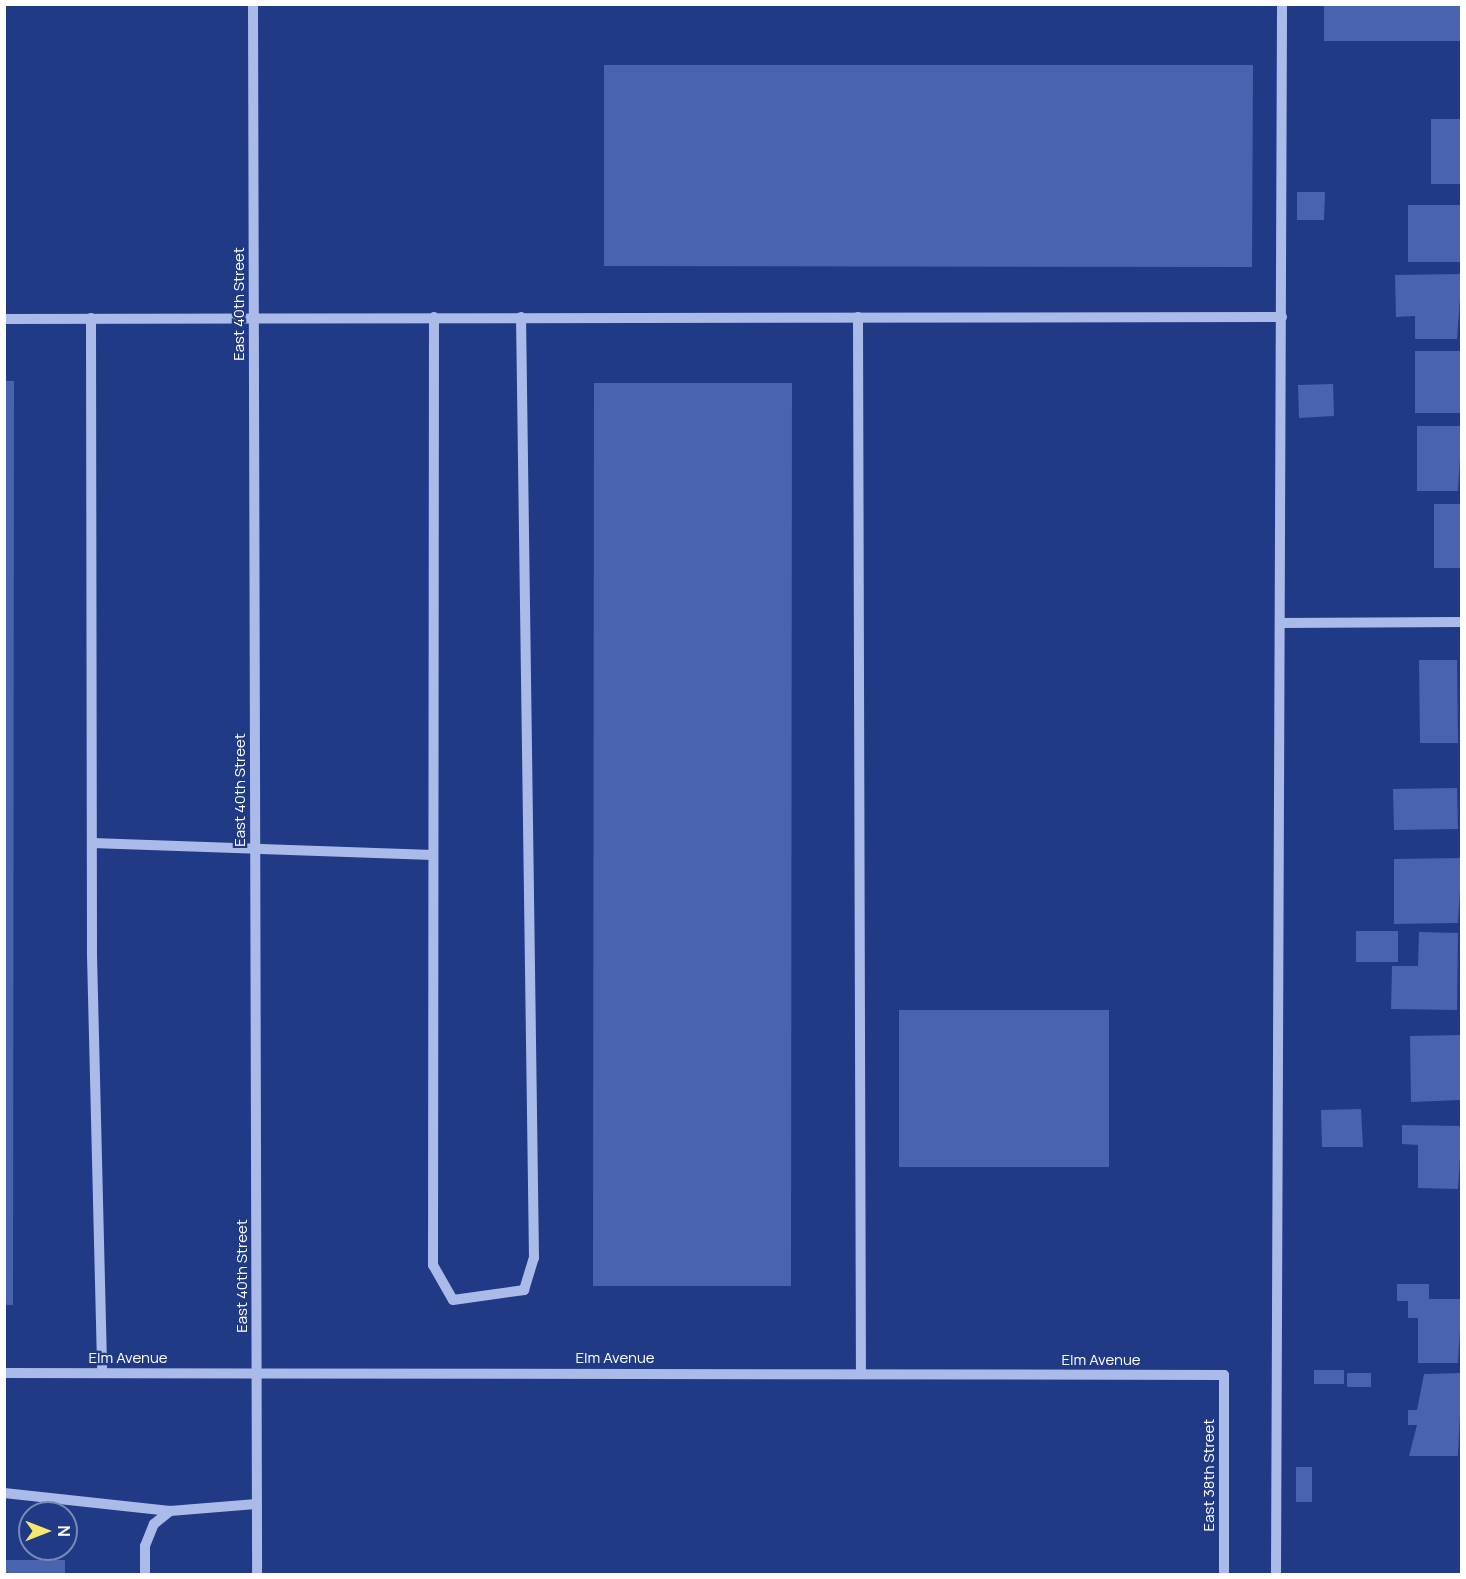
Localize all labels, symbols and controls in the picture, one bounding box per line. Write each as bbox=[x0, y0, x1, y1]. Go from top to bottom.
street label: East 40th Street bbox=[230, 247, 248, 361]
street label: East 40th Street bbox=[231, 733, 249, 847]
street label: East 40th Street bbox=[233, 1219, 251, 1333]
street label: Elm Avenue bbox=[88, 1349, 168, 1367]
street label: Elm Avenue bbox=[575, 1349, 655, 1367]
street label: Elm Avenue bbox=[1061, 1351, 1141, 1369]
street label: East 38th Street bbox=[1200, 1419, 1218, 1531]
north arrow bbox=[18, 1501, 78, 1561]
text: N bbox=[53, 1525, 75, 1537]

